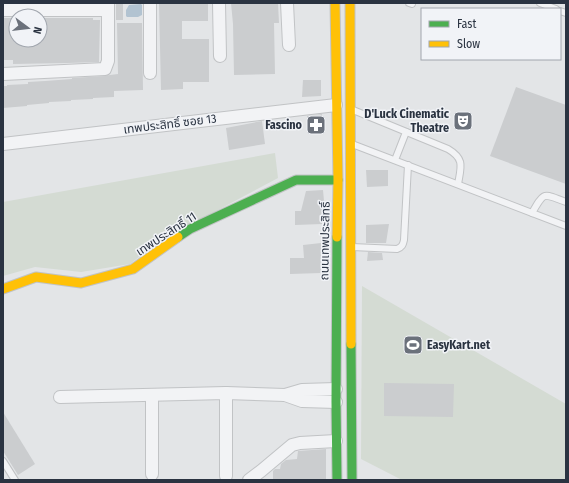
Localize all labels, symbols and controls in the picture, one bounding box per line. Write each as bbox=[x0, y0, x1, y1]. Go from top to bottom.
north arrow bbox=[8, 8, 48, 48]
legend bbox=[421, 8, 561, 60]
text: Fast bbox=[457, 17, 476, 31]
text: N bbox=[30, 26, 44, 35]
text: Slow bbox=[457, 37, 480, 51]
place label: D'Luck Cinematic Theatre bbox=[364, 107, 450, 135]
theatre icon: D'Luck Cinematic Theatre bbox=[452, 110, 474, 132]
street label: เทพประสิทธิ์ ซอย 13 bbox=[123, 111, 217, 137]
pharmacy icon: Fascino bbox=[305, 114, 327, 136]
place label: Fascino bbox=[265, 118, 303, 132]
street label: ถนนเทพประสิทธิ์ bbox=[317, 201, 333, 281]
street label: เทพประสิทธิ์ 11 bbox=[133, 209, 199, 259]
sports icon: EasyKart.net bbox=[402, 334, 424, 356]
place label: EasyKart.net bbox=[427, 338, 491, 352]

